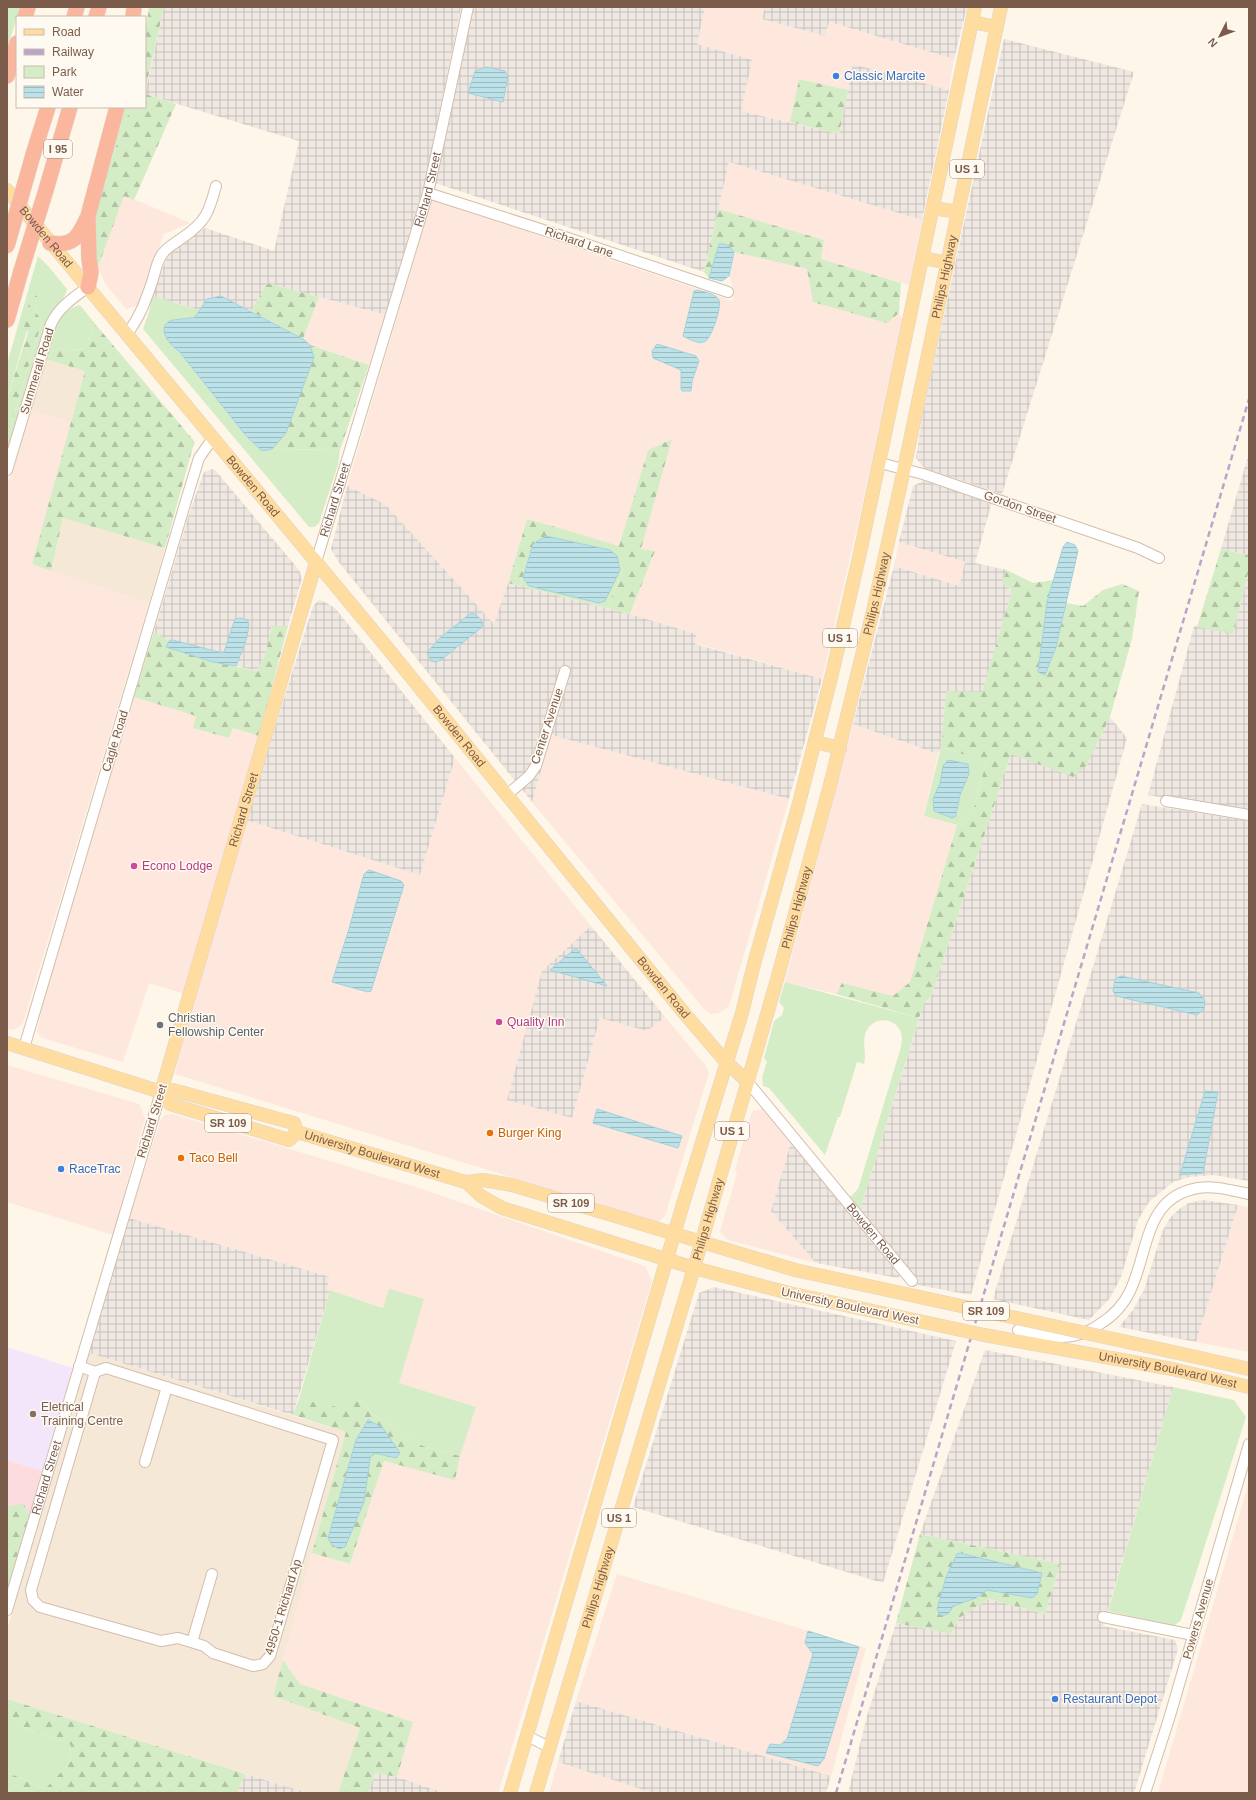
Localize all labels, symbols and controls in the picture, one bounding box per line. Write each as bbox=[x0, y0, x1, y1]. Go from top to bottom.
legend bbox=[16, 16, 146, 108]
north arrow bbox=[1200, 16, 1240, 56]
text: Road bbox=[52, 25, 81, 39]
text: N bbox=[1205, 36, 1220, 50]
text: Railway bbox=[52, 45, 94, 59]
text: Park bbox=[52, 65, 78, 79]
place label: Classic Marcite bbox=[844, 69, 926, 83]
marker: Classic Marcite bbox=[831, 71, 841, 81]
text: Water bbox=[52, 85, 84, 99]
road number: I 95 bbox=[44, 140, 72, 158]
street label: Richard Street bbox=[411, 150, 444, 229]
road number: US 1 bbox=[950, 160, 984, 178]
street label: Bowden Road bbox=[16, 203, 75, 270]
street label: Richard Lane bbox=[543, 224, 615, 260]
street label: Philips Highway bbox=[929, 234, 960, 320]
street label: Summerall Road bbox=[17, 326, 57, 416]
street label: Bowden Road bbox=[224, 453, 283, 520]
street label: Richard Street bbox=[317, 460, 353, 539]
street label: Gordon Street bbox=[982, 488, 1059, 526]
street label: Philips Highway bbox=[860, 551, 893, 637]
road number: US 1 bbox=[823, 629, 857, 647]
street label: Center Avenue bbox=[528, 686, 566, 766]
street label: Bowden Road bbox=[430, 702, 488, 770]
street label: Cagle Road bbox=[99, 709, 131, 773]
street label: Richard Street bbox=[226, 770, 261, 849]
place label: Econo Lodge bbox=[142, 859, 213, 873]
marker: Econo Lodge bbox=[129, 861, 139, 871]
street label: Philips Highway bbox=[779, 865, 815, 950]
street label: Bowden Road bbox=[634, 954, 693, 1021]
place label: Christian Fellowship Center bbox=[168, 1011, 264, 1039]
place label: Quality Inn bbox=[507, 1015, 564, 1029]
marker: Quality Inn bbox=[494, 1017, 504, 1027]
marker: Christian Fellowship Center bbox=[155, 1020, 165, 1030]
street label: Richard Street bbox=[134, 1082, 170, 1160]
road number: SR 109 bbox=[205, 1114, 251, 1132]
road number: US 1 bbox=[715, 1122, 749, 1140]
place label: Burger King bbox=[498, 1126, 561, 1140]
street label: University Boulevard West bbox=[303, 1128, 442, 1181]
marker: Burger King bbox=[485, 1128, 495, 1138]
place label: Taco Bell bbox=[189, 1151, 238, 1165]
marker: Taco Bell bbox=[176, 1153, 186, 1163]
place label: RaceTrac bbox=[69, 1162, 121, 1176]
marker: RaceTrac bbox=[56, 1164, 66, 1174]
street label: Philips Highway bbox=[690, 1177, 726, 1262]
road number: SR 109 bbox=[548, 1194, 594, 1212]
street label: Bowden Road bbox=[844, 1200, 902, 1267]
street label: University Boulevard West bbox=[780, 1285, 921, 1328]
road number: SR 109 bbox=[963, 1302, 1009, 1320]
street label: University Boulevard West bbox=[1098, 1349, 1239, 1391]
place label: Eletrical Training Centre bbox=[41, 1400, 124, 1428]
marker: Eletrical Training Centre bbox=[28, 1409, 38, 1419]
street label: Richard Street bbox=[29, 1438, 64, 1517]
road number: US 1 bbox=[602, 1509, 636, 1527]
street label: Philips Highway bbox=[579, 1544, 617, 1630]
street label: 4950-1 Richard Ap bbox=[262, 1557, 304, 1657]
street label: Powers Avenue bbox=[1180, 1577, 1216, 1661]
place label: Restaurant Depot bbox=[1063, 1692, 1158, 1706]
marker: Restaurant Depot bbox=[1050, 1694, 1060, 1704]

